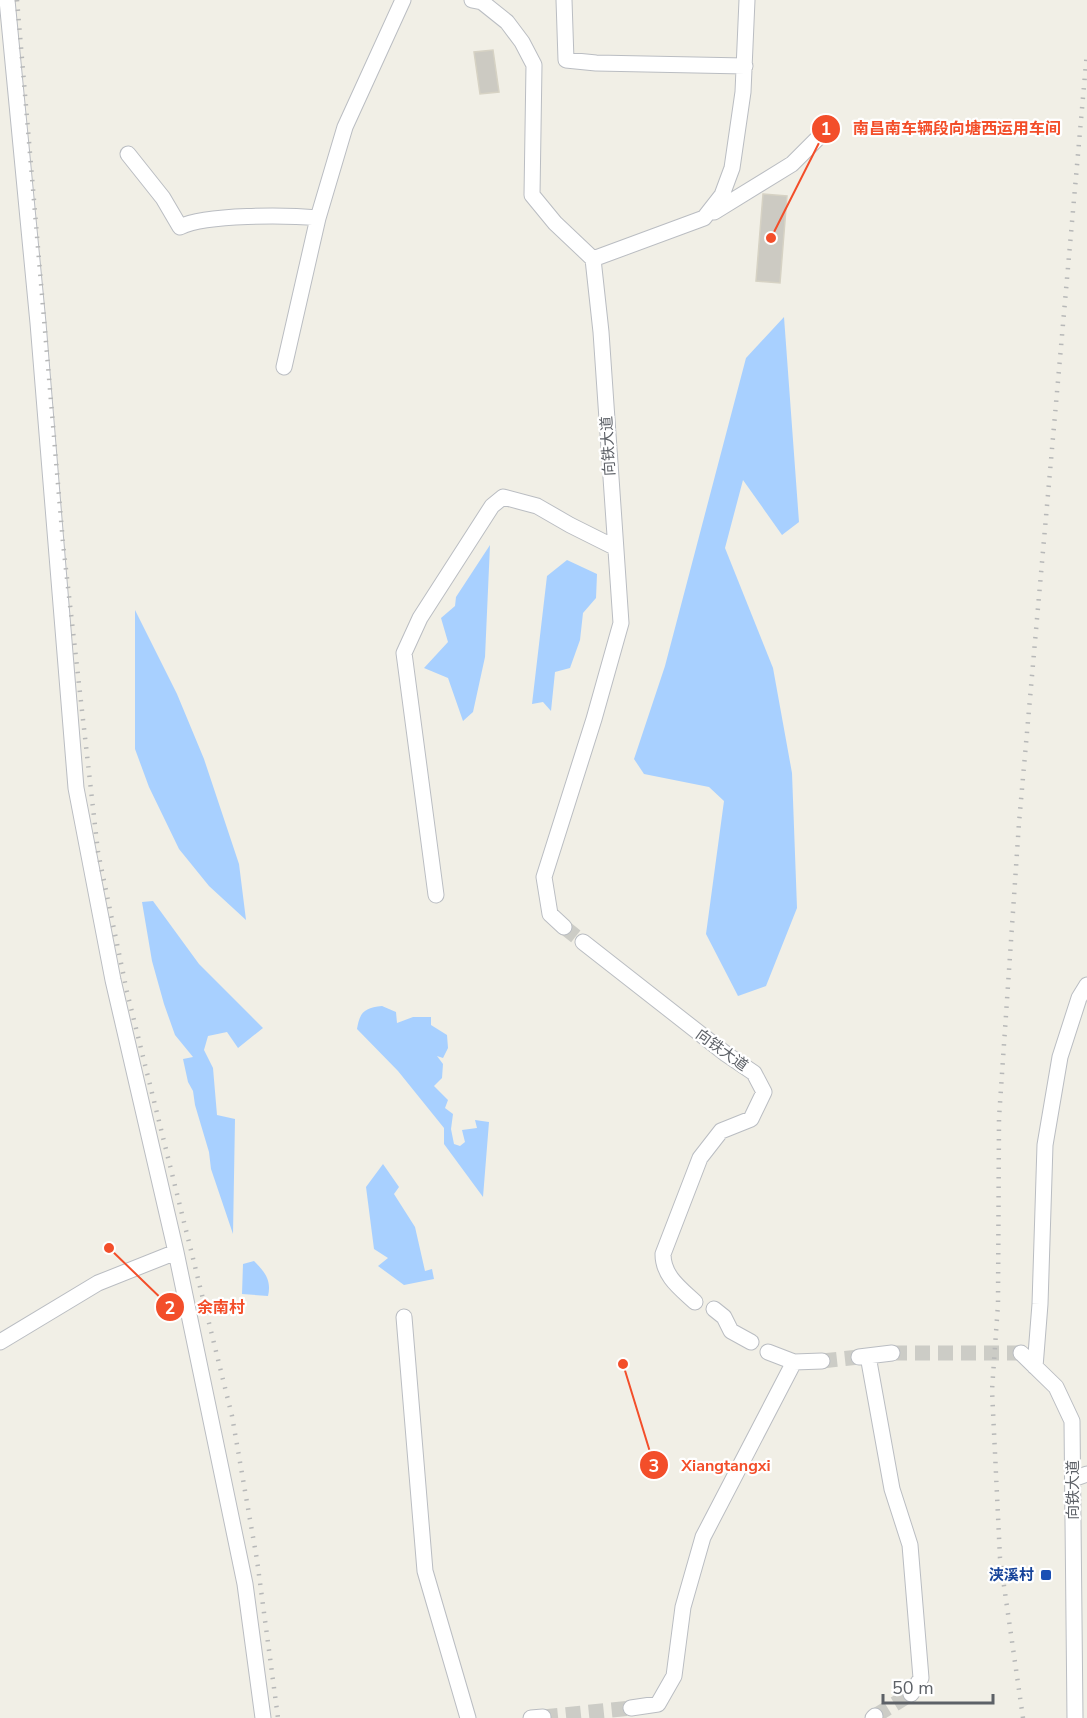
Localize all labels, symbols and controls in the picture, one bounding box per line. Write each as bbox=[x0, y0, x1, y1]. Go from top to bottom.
callout: 南昌南车辆段向塘西运用车间 bbox=[811, 112, 1073, 146]
text: 1 bbox=[821, 117, 831, 141]
text: 南昌南车辆段向塘西运用车间 bbox=[853, 118, 1061, 140]
street label: 向铁大道 bbox=[596, 416, 620, 476]
street label: 向铁大道 bbox=[692, 1024, 752, 1076]
callout: 余南村 bbox=[155, 1290, 257, 1324]
text: 2 bbox=[165, 1296, 175, 1320]
text: 余南村 bbox=[197, 1297, 245, 1319]
callout: Xiangtangxi bbox=[639, 1448, 782, 1482]
text: 3 bbox=[649, 1454, 659, 1478]
text: Xiangtangxi bbox=[680, 1455, 771, 1477]
street label: 向铁大道 bbox=[1063, 1460, 1083, 1520]
place label: 浃溪村 bbox=[989, 1565, 1034, 1585]
marker: 浃溪村 bbox=[1039, 1568, 1053, 1582]
scale bar bbox=[883, 1667, 992, 1705]
text: 50 m bbox=[892, 1676, 934, 1700]

